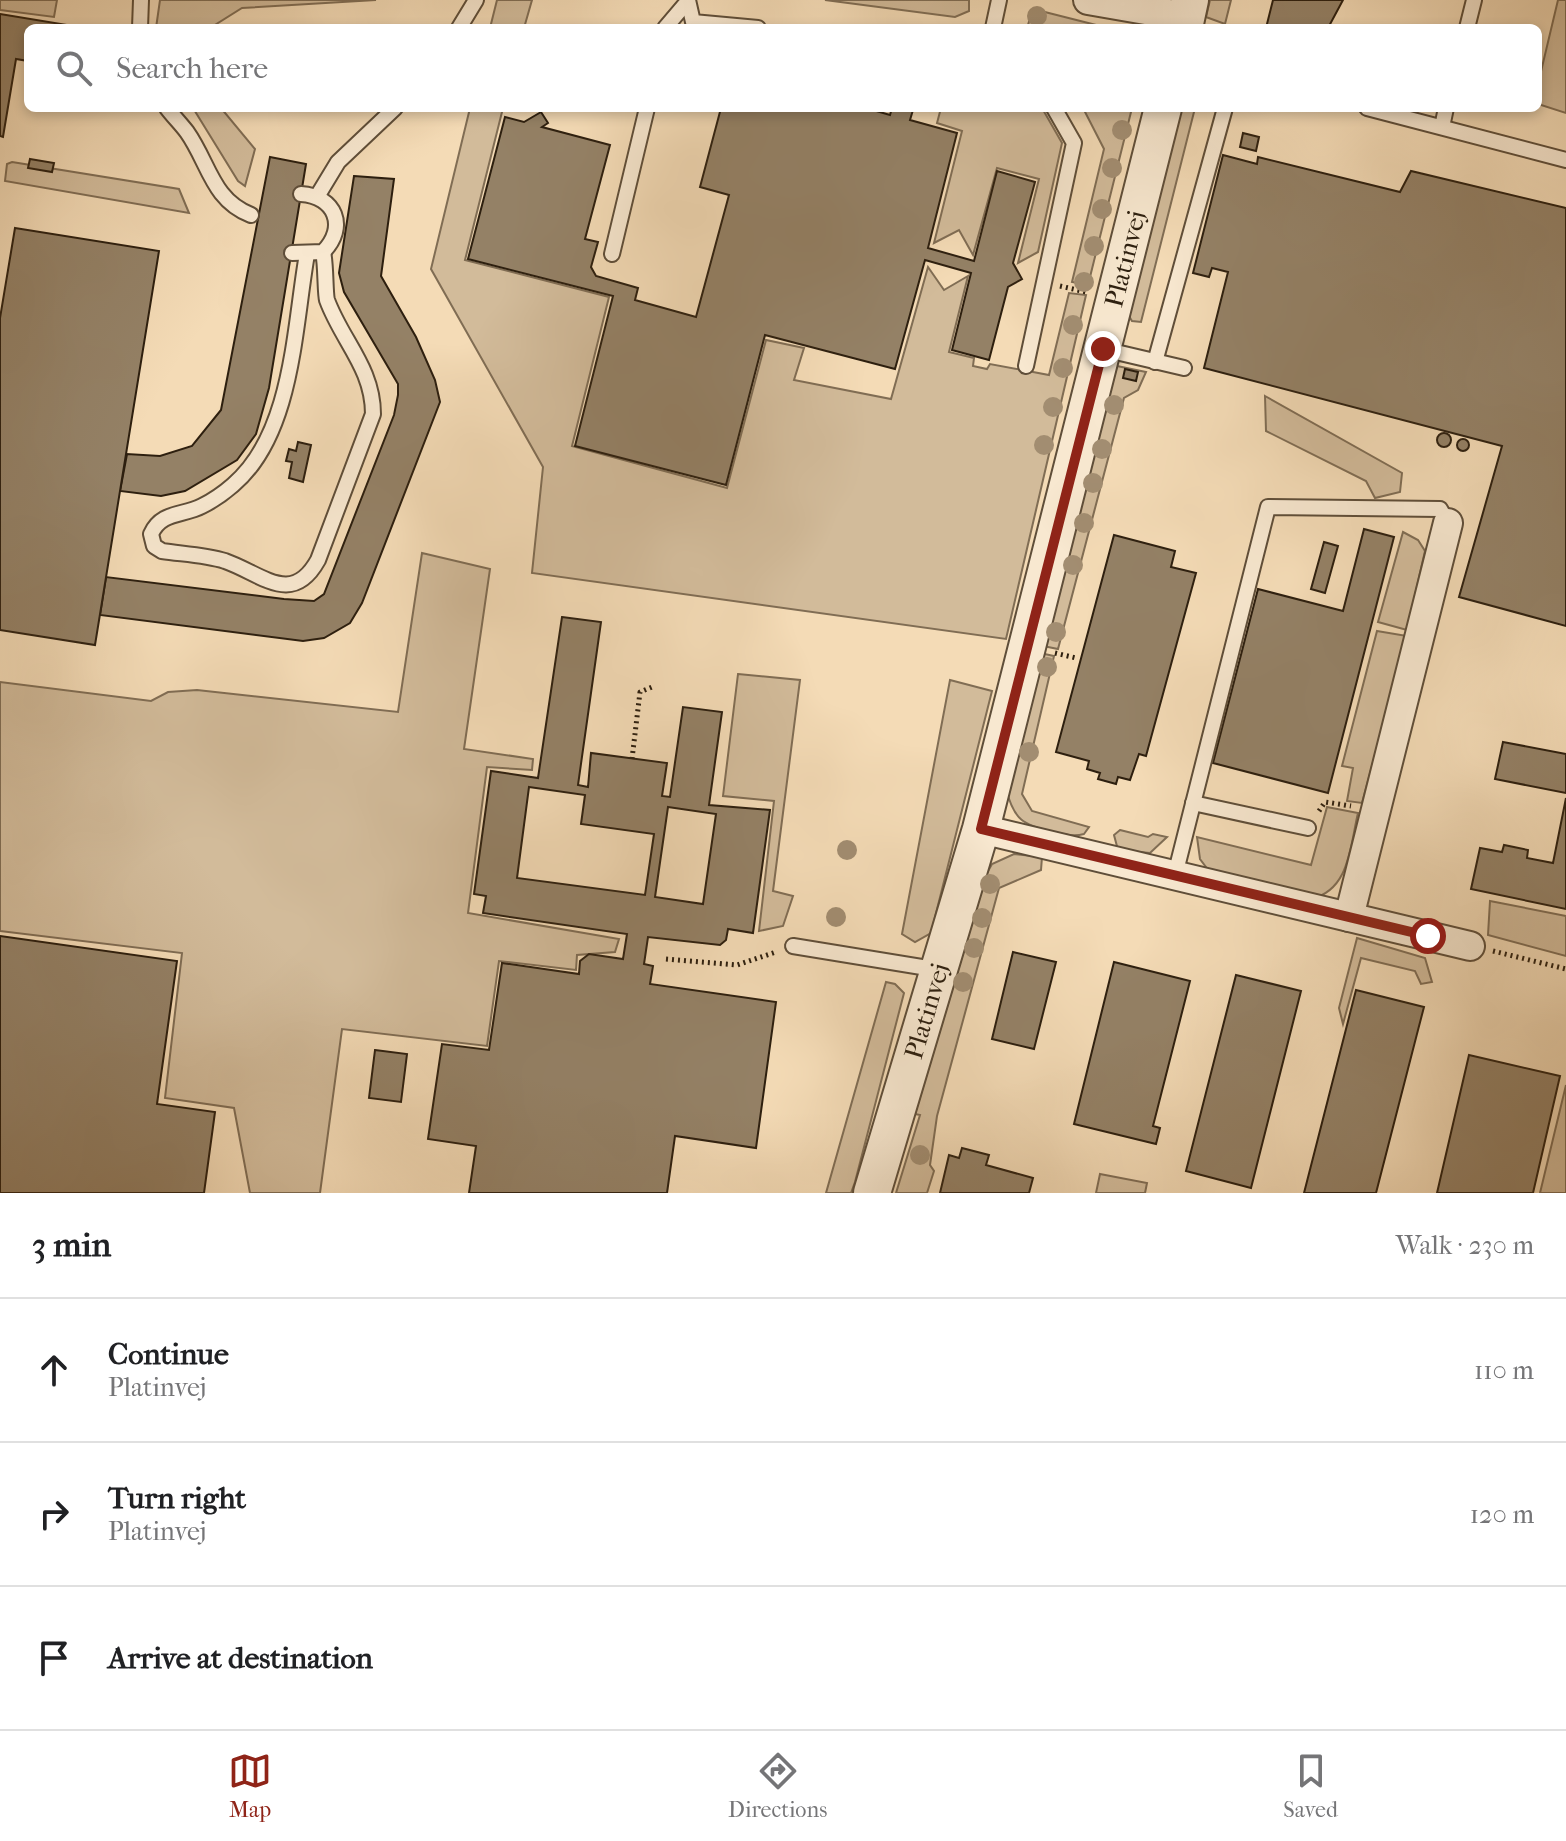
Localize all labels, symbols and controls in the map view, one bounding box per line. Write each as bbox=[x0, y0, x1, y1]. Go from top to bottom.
search box bbox=[24, 24, 1542, 112]
icon: search bbox=[52, 46, 96, 90]
text: Search here bbox=[116, 51, 268, 86]
street label: Platinvej bbox=[1098, 207, 1152, 310]
route end bbox=[1085, 331, 1121, 367]
route start bbox=[1410, 918, 1446, 954]
street label: Platinvej bbox=[898, 959, 955, 1063]
text: 3 min bbox=[32, 1225, 111, 1265]
text: Walk · 230 m bbox=[1396, 1230, 1534, 1261]
text: Continue bbox=[108, 1337, 229, 1372]
icon: ahead bbox=[32, 1348, 76, 1392]
text: 110 m bbox=[1474, 1355, 1534, 1386]
text: Platinvej bbox=[108, 1372, 207, 1403]
text: Turn right bbox=[108, 1481, 246, 1516]
icon: right bbox=[32, 1492, 76, 1536]
text: 120 m bbox=[1470, 1499, 1534, 1530]
text: Platinvej bbox=[108, 1516, 207, 1547]
icon: arrive bbox=[32, 1636, 76, 1680]
text: Arrive at destination bbox=[108, 1641, 373, 1676]
tab: Map bbox=[228, 1749, 272, 1823]
tab: Directions bbox=[728, 1749, 827, 1823]
tab: Saved bbox=[1283, 1749, 1338, 1823]

